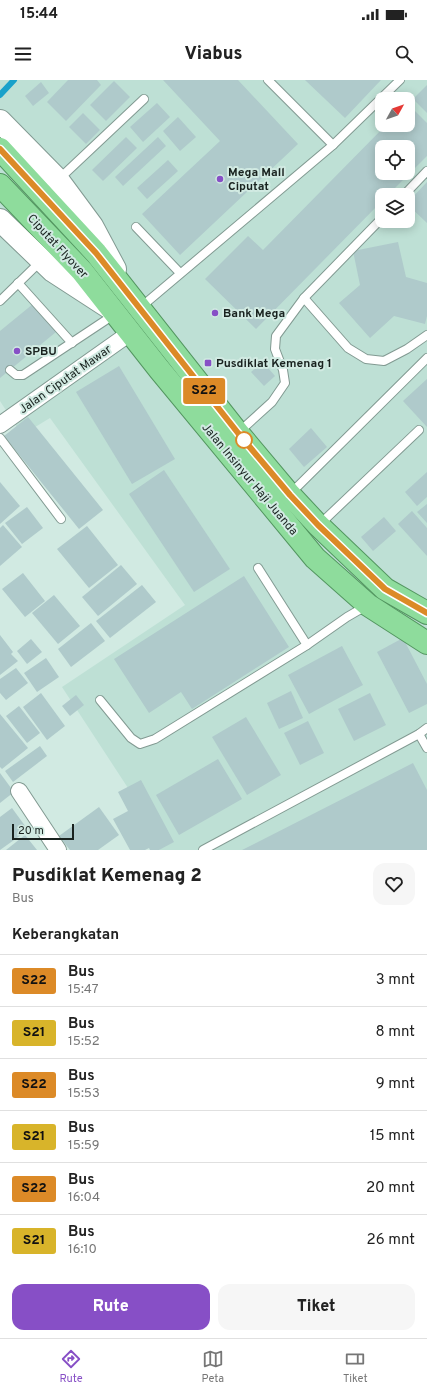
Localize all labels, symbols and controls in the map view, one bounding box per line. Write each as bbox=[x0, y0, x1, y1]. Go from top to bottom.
text: 15:44 bbox=[20, 5, 58, 24]
icon: menu bbox=[12, 43, 34, 65]
text: Viabus bbox=[184, 43, 243, 66]
icon: search bbox=[393, 43, 415, 65]
north arrow bbox=[375, 92, 415, 132]
map controls bbox=[375, 92, 415, 228]
button: locate bbox=[375, 140, 415, 180]
place label: Mega Mall Ciputat bbox=[228, 165, 285, 195]
marker: Mega Mall Ciputat bbox=[215, 174, 225, 184]
button: layers bbox=[375, 188, 415, 228]
street label: Ciputat Flyover bbox=[23, 211, 91, 283]
place label: Bank Mega bbox=[223, 306, 285, 322]
marker: Bank Mega bbox=[210, 308, 220, 318]
street label: Jalan Ciputat Mawar bbox=[16, 342, 115, 418]
place label: SPBU bbox=[25, 344, 57, 360]
marker: SPBU bbox=[12, 346, 22, 356]
place label: Pusdiklat Kemenag 1 bbox=[216, 356, 332, 372]
marker: Pusdiklat Kemenag 1 bbox=[203, 358, 213, 368]
line badge: S22 bbox=[181, 378, 227, 404]
text: S22 bbox=[191, 382, 217, 399]
street label: Jalan Insinyur Haji Juanda bbox=[198, 420, 301, 539]
unlabelled marker bbox=[235, 431, 253, 449]
scale bar bbox=[12, 822, 74, 841]
text: 20 m bbox=[18, 824, 44, 838]
button: heart bbox=[373, 863, 415, 905]
text: Pusdiklat Kemenag 2 bbox=[12, 864, 202, 888]
text: Bus bbox=[12, 891, 34, 907]
text: Keberangkatan bbox=[12, 926, 119, 945]
text: Bus bbox=[68, 963, 95, 982]
text: 3 mnt bbox=[376, 971, 415, 990]
text: S22 bbox=[21, 972, 47, 989]
text: 15:47 bbox=[68, 982, 99, 998]
text: Bus bbox=[68, 1015, 95, 1034]
text: 8 mnt bbox=[376, 1023, 415, 1042]
text: S21 bbox=[23, 1024, 45, 1041]
text: 15:52 bbox=[68, 1034, 100, 1050]
text: Bus bbox=[68, 1067, 95, 1086]
text: 9 mnt bbox=[376, 1075, 415, 1094]
text: S22 bbox=[21, 1076, 47, 1093]
text: 15:53 bbox=[68, 1086, 100, 1102]
text: Bus bbox=[68, 1119, 95, 1138]
text: 15 mnt bbox=[370, 1127, 415, 1146]
text: S21 bbox=[23, 1128, 45, 1145]
text: 15:59 bbox=[68, 1138, 100, 1154]
text: Bus bbox=[68, 1171, 95, 1190]
text: 20 mnt bbox=[366, 1179, 415, 1198]
text: S22 bbox=[21, 1180, 47, 1197]
text: 16:04 bbox=[68, 1190, 100, 1206]
text: Bus bbox=[68, 1223, 95, 1242]
text: 26 mnt bbox=[367, 1231, 415, 1250]
text: S21 bbox=[23, 1232, 45, 1249]
text: 16:10 bbox=[68, 1242, 97, 1258]
button: Rute bbox=[12, 1284, 210, 1330]
button: Tiket bbox=[218, 1284, 415, 1330]
tab: Rute bbox=[59, 1348, 83, 1386]
tab: Peta bbox=[202, 1348, 224, 1386]
tab: Tiket bbox=[343, 1348, 368, 1386]

